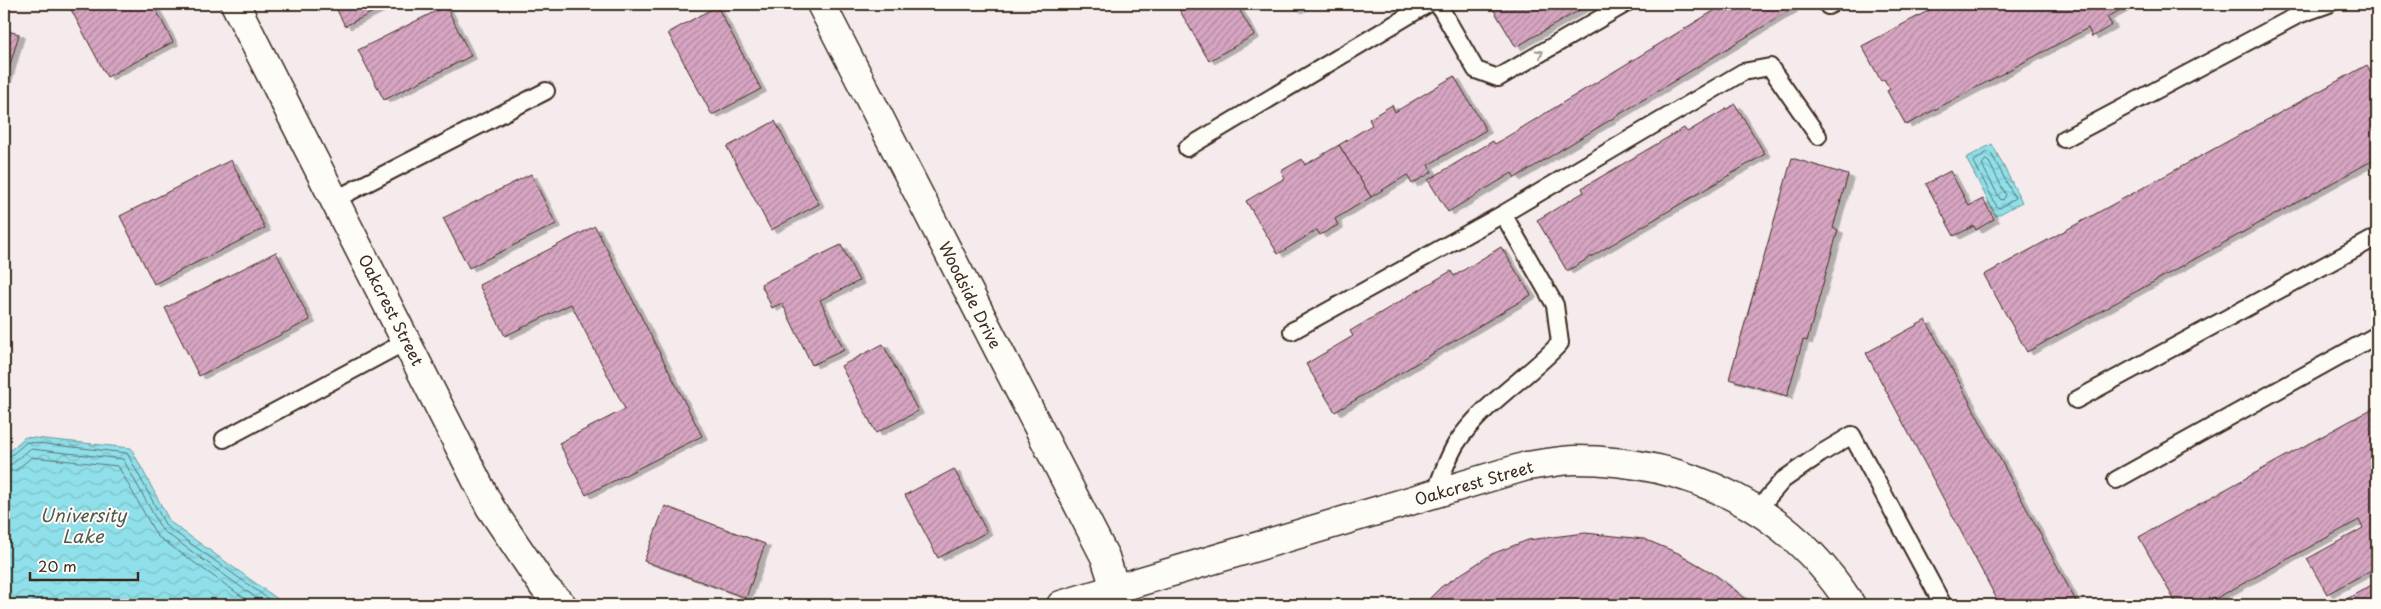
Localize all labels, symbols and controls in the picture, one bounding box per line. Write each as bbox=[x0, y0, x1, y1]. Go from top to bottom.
one-way arrow bbox=[1534, 50, 1543, 60]
street label: Woodside Drive bbox=[934, 237, 1008, 352]
street label: Oakcrest Street bbox=[353, 250, 431, 370]
street label: Oakcrest Street bbox=[1412, 453, 1536, 510]
water label: University Lake bbox=[40, 501, 128, 549]
scale bar bbox=[30, 549, 138, 581]
text: 20 m bbox=[38, 554, 77, 577]

